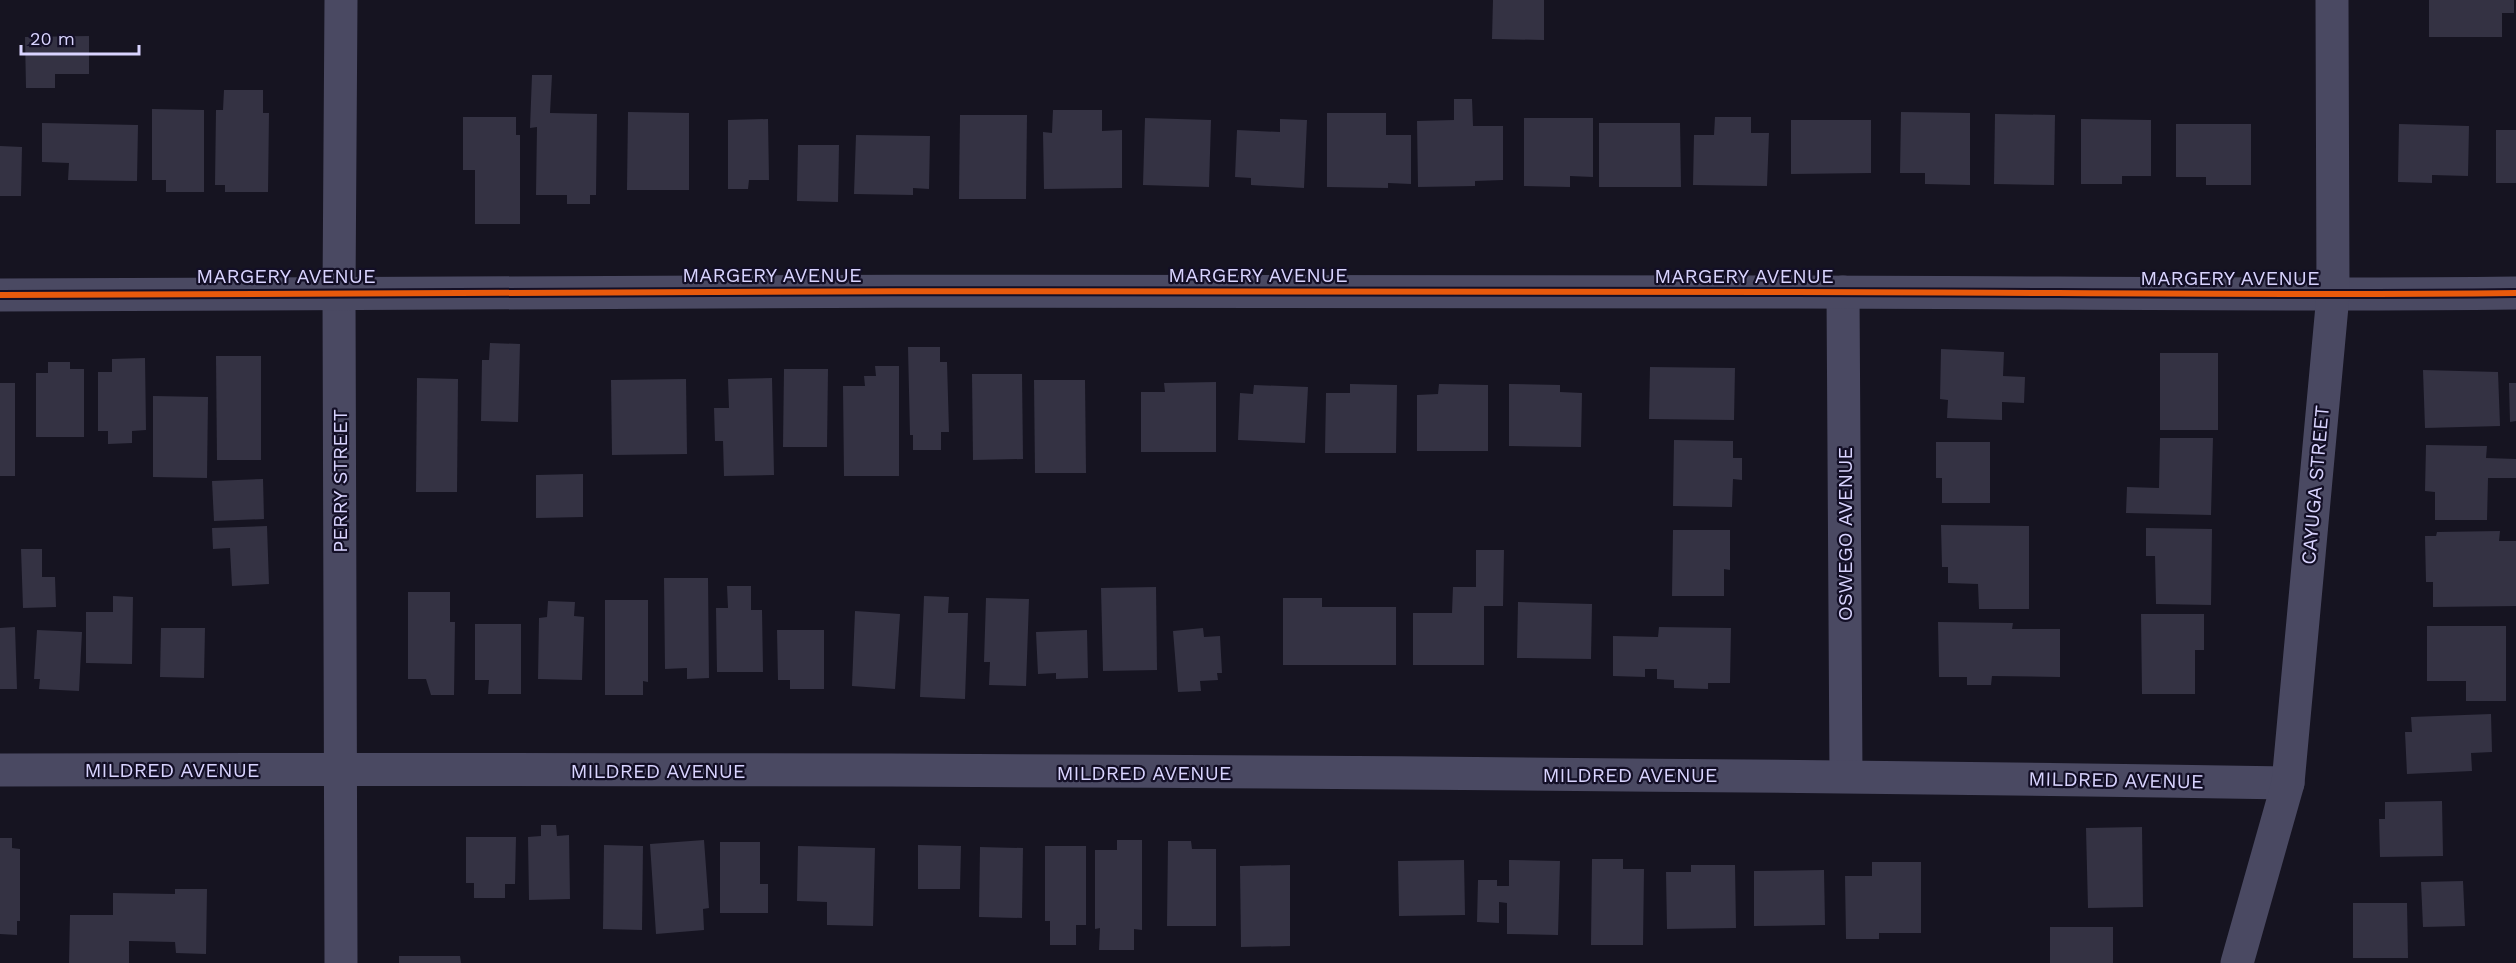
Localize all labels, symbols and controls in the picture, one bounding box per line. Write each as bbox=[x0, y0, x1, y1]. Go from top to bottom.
scale bar bbox=[21, 18, 140, 56]
text: 20 m bbox=[30, 28, 75, 49]
street label: MARGERY AVENUE bbox=[682, 263, 862, 287]
street label: MARGERY AVENUE bbox=[1168, 263, 1348, 287]
street label: MARGERY AVENUE bbox=[196, 264, 376, 288]
street label: MARGERY AVENUE bbox=[1654, 264, 1834, 288]
street label: MARGERY AVENUE bbox=[2140, 266, 2320, 290]
street label: CAYUGA STREET bbox=[2296, 404, 2334, 566]
street label: PERRY STREET bbox=[328, 409, 352, 553]
street label: OSWEGO AVENUE bbox=[1833, 447, 1857, 621]
street label: MILDRED AVENUE bbox=[84, 758, 260, 782]
street label: MILDRED AVENUE bbox=[570, 759, 746, 783]
street label: MILDRED AVENUE bbox=[1056, 761, 1232, 785]
street label: MILDRED AVENUE bbox=[1542, 763, 1718, 787]
street label: MILDRED AVENUE bbox=[2028, 766, 2204, 794]

